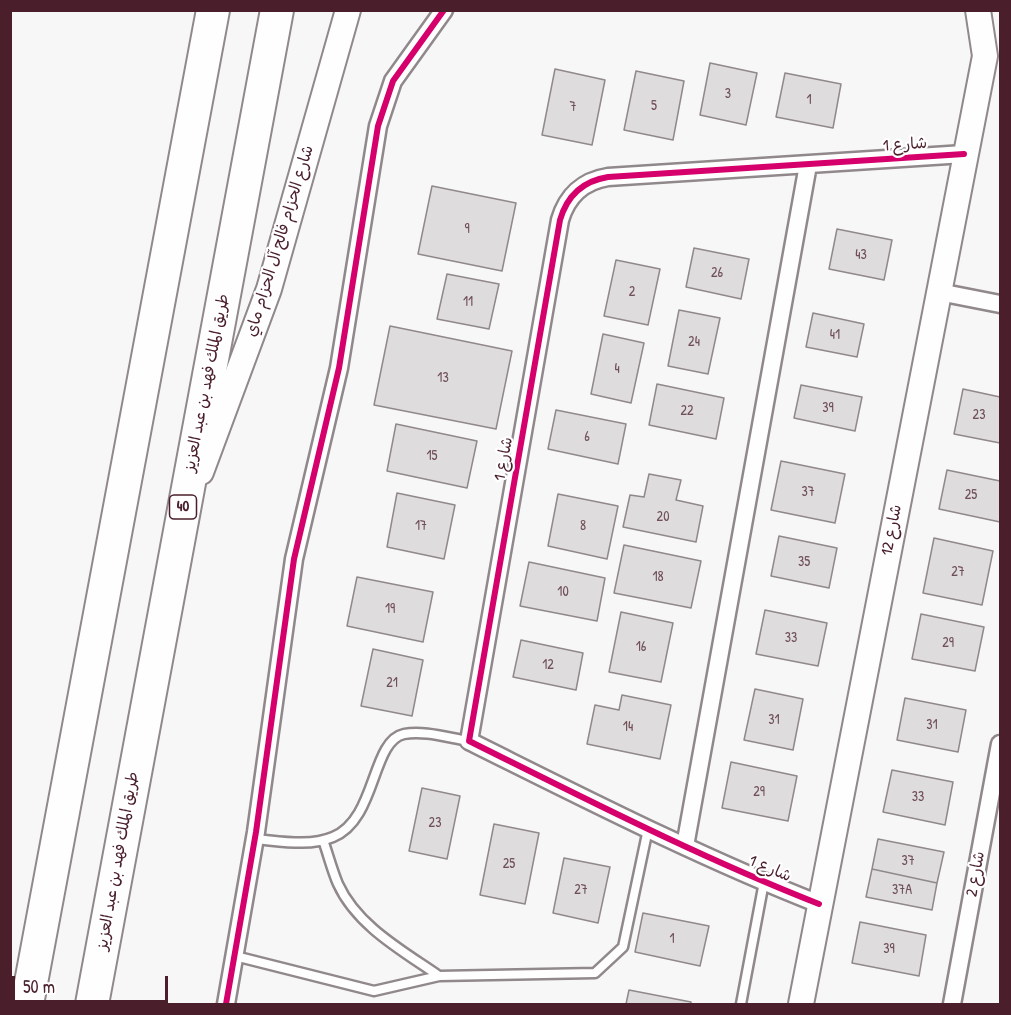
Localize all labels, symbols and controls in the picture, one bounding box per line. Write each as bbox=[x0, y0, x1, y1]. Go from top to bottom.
house number: 3 bbox=[725, 86, 731, 102]
house number: 1 bbox=[806, 92, 812, 108]
house number: 5 bbox=[651, 98, 657, 114]
house number: 7 bbox=[570, 99, 576, 115]
street label: شارع 1 bbox=[882, 134, 928, 156]
street label: شارع الحزام فالح آل الحزام ماي bbox=[242, 143, 318, 339]
house number: 9 bbox=[464, 221, 470, 237]
house number: 43 bbox=[855, 247, 867, 263]
house number: 26 bbox=[711, 265, 723, 281]
house number: 2 bbox=[629, 284, 635, 300]
street label: طريق الملك فهد بن عبد العزيز bbox=[180, 292, 234, 474]
house number: 11 bbox=[463, 294, 473, 310]
house number: 41 bbox=[830, 327, 840, 343]
house number: 24 bbox=[688, 334, 700, 350]
house number: 4 bbox=[614, 361, 620, 377]
house number: 13 bbox=[437, 370, 449, 386]
house number: 39 bbox=[822, 400, 834, 416]
house number: 22 bbox=[680, 403, 694, 419]
house number: 23 bbox=[973, 407, 985, 423]
house number: 6 bbox=[584, 429, 590, 445]
street label: شارع 1 bbox=[491, 436, 517, 482]
house number: 15 bbox=[426, 448, 438, 464]
house number: 37 bbox=[801, 484, 815, 500]
house number: 25 bbox=[965, 487, 977, 503]
road number: 40 bbox=[170, 495, 196, 519]
street label: شارع 12 bbox=[878, 503, 906, 557]
house number: 20 bbox=[657, 509, 669, 525]
house number: 17 bbox=[415, 518, 427, 534]
house number: 8 bbox=[580, 518, 586, 534]
house number: 35 bbox=[798, 554, 810, 570]
house number: 27 bbox=[951, 564, 965, 580]
house number: 18 bbox=[652, 569, 664, 585]
house number: 10 bbox=[557, 584, 569, 600]
house number: 19 bbox=[385, 601, 395, 617]
house number: 33 bbox=[785, 630, 797, 646]
house number: 29 bbox=[942, 635, 954, 651]
house number: 16 bbox=[636, 639, 646, 655]
house number: 12 bbox=[542, 657, 554, 673]
house number: 21 bbox=[386, 675, 398, 691]
house number: 31 bbox=[768, 712, 780, 728]
house number: 31 bbox=[926, 717, 938, 733]
house number: 14 bbox=[623, 719, 633, 735]
street label: طريق الملك فهد بن عبد العزيز bbox=[93, 770, 143, 952]
house number: 29 bbox=[753, 784, 765, 800]
house number: 33 bbox=[912, 789, 924, 805]
house number: 23 bbox=[429, 815, 441, 831]
street label: شارع 2 bbox=[963, 850, 989, 898]
street label: شارع 1 bbox=[746, 852, 794, 886]
house number: 37 bbox=[901, 853, 915, 869]
house number: 25 bbox=[503, 856, 515, 872]
house number: 27 bbox=[574, 882, 588, 898]
house number: 37A bbox=[892, 882, 912, 898]
house number: 1 bbox=[669, 931, 675, 947]
house number: 39 bbox=[883, 941, 895, 957]
scale bar bbox=[15, 964, 171, 1002]
text: 50 m bbox=[23, 974, 55, 999]

